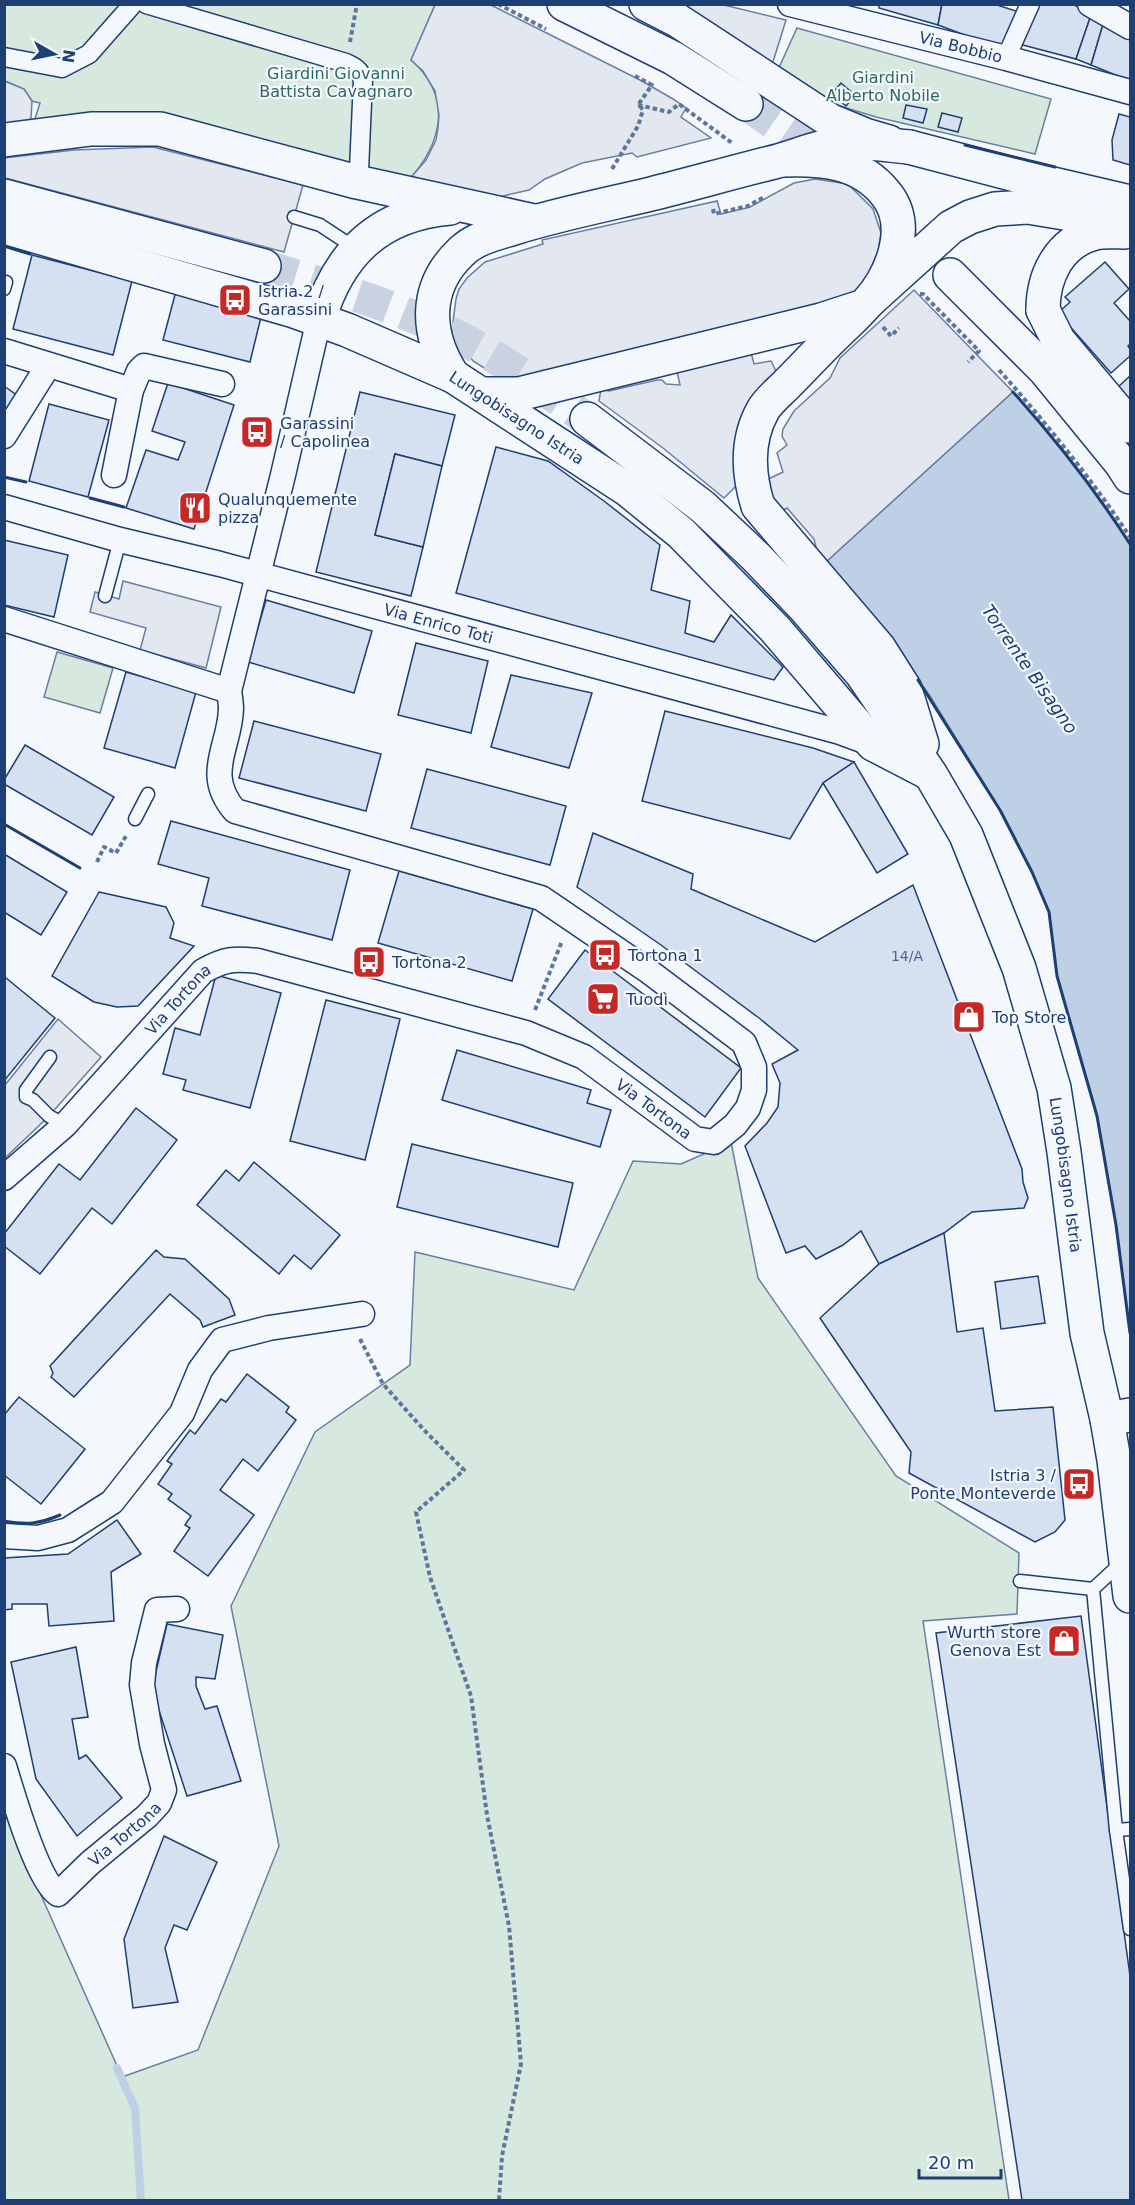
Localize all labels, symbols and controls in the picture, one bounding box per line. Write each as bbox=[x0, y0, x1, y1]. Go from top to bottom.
north arrow bbox=[24, 24, 84, 84]
street label: Via Bobbio bbox=[917, 27, 1004, 66]
text: N bbox=[58, 48, 79, 64]
park label: Giardini Giovanni Battista Cavagnaro bbox=[259, 64, 413, 101]
park label: Giardini Alberto Nobile bbox=[826, 68, 940, 105]
bus stop icon: Istria 2 / Garassini bbox=[217, 282, 253, 318]
place label: Istria 2 / Garassini bbox=[258, 282, 332, 319]
street label: Lungobisagno Istria bbox=[446, 367, 588, 468]
bus stop icon: Garassini / Capolinea bbox=[239, 414, 275, 450]
place label: Garassini / Capolinea bbox=[280, 414, 370, 451]
restaurant icon: Qualunquemente pizza bbox=[177, 490, 213, 526]
place label: Qualunquemente pizza bbox=[218, 490, 357, 527]
street label: Via Enrico Toti bbox=[382, 599, 495, 647]
water label: Torrente Bisagno bbox=[978, 601, 1082, 737]
bus stop icon: Tortona 1 bbox=[587, 937, 623, 973]
bus stop icon: Tortona 2 bbox=[351, 944, 387, 980]
place label: Tortona 1 bbox=[627, 946, 703, 965]
house number: 14/A bbox=[891, 948, 923, 964]
place label: Tortona 2 bbox=[391, 953, 467, 972]
street label: Via Tortona bbox=[141, 959, 214, 1039]
supermarket icon: Tuodì bbox=[585, 981, 621, 1017]
place label: Tuodì bbox=[625, 990, 668, 1009]
shop icon: Top Store bbox=[951, 999, 987, 1035]
place label: Top Store bbox=[991, 1008, 1066, 1027]
street label: Via Tortona bbox=[612, 1074, 695, 1143]
street label: Lungobisagno Istria bbox=[1046, 1096, 1086, 1254]
place label: Istria 3 / Ponte Monteverde bbox=[910, 1466, 1057, 1503]
bus stop icon: Istria 3 / Ponte Monteverde bbox=[1061, 1466, 1097, 1502]
place label: Wurth store Genova Est bbox=[947, 1623, 1041, 1660]
shop icon: Wurth store Genova Est bbox=[1046, 1623, 1082, 1659]
street label: Via Tortona bbox=[84, 1798, 165, 1870]
scale bar bbox=[919, 2142, 1002, 2180]
text: 20 m bbox=[928, 2152, 974, 2173]

